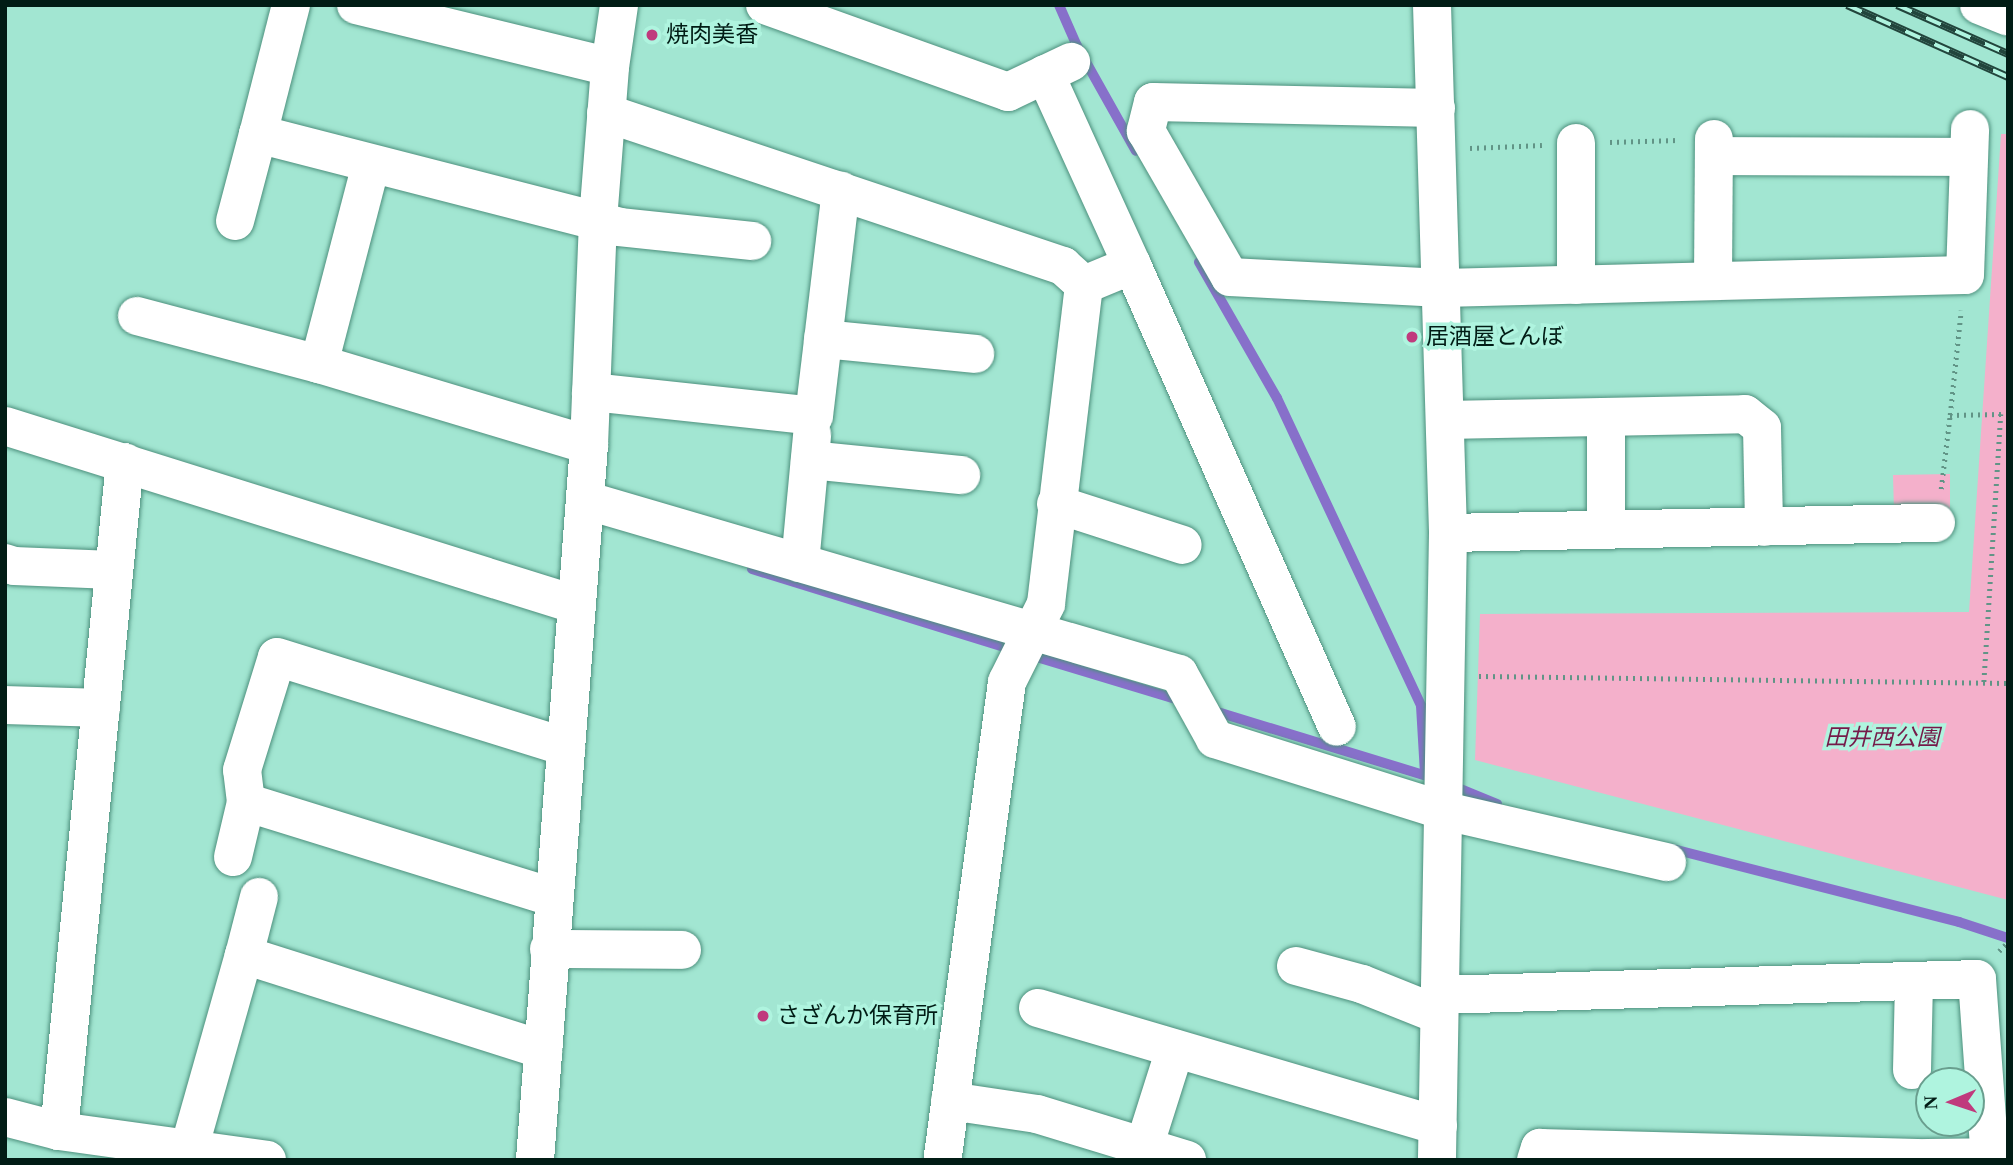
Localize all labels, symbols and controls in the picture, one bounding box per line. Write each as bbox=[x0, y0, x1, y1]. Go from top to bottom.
place label: 焼肉美香 bbox=[666, 21, 758, 49]
marker: 焼肉美香 bbox=[644, 27, 660, 43]
place label: 居酒屋とんぼ bbox=[1426, 323, 1564, 351]
marker: 居酒屋とんぼ bbox=[1404, 329, 1420, 345]
park label: 田井西公園 bbox=[1825, 724, 1939, 752]
place label: さざんか保育所 bbox=[777, 1002, 938, 1030]
marker: さざんか保育所 bbox=[755, 1008, 771, 1024]
north arrow bbox=[1915, 1067, 1985, 1137]
text: N bbox=[1920, 1095, 1941, 1110]

